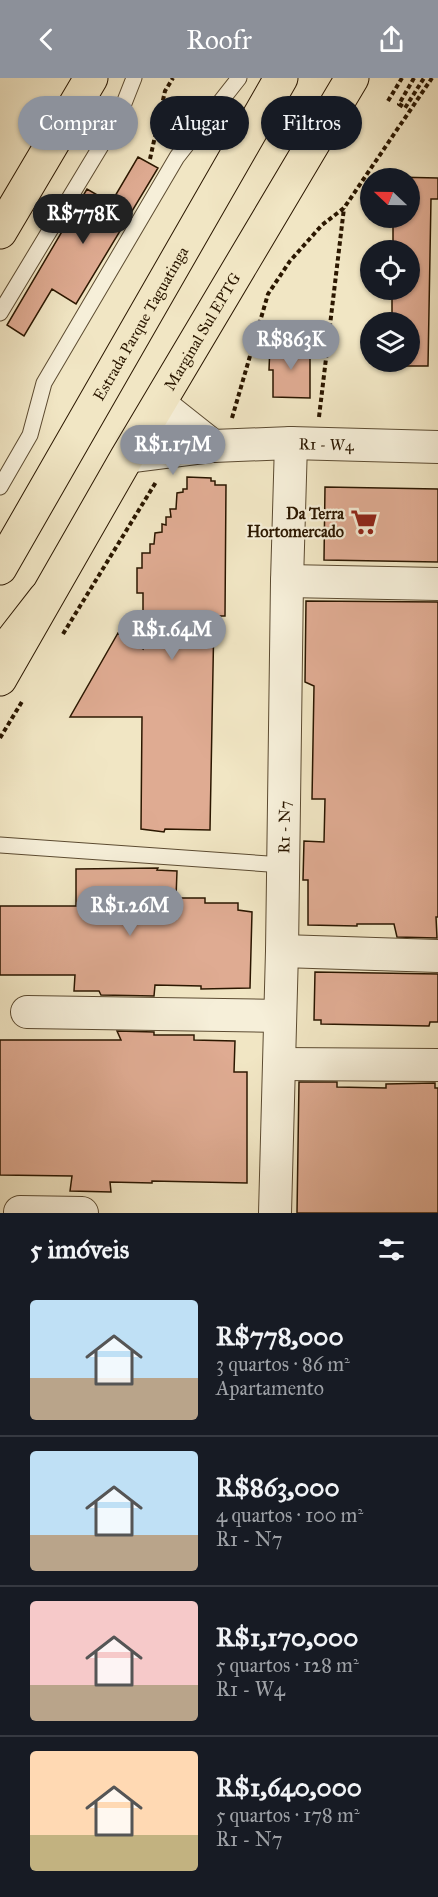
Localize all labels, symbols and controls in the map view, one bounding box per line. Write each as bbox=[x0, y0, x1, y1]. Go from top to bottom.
icon: back bbox=[30, 23, 63, 56]
text: Roofr bbox=[186, 23, 252, 56]
icon: share bbox=[375, 23, 408, 56]
chip: Comprar bbox=[18, 96, 138, 150]
chip: Alugar bbox=[150, 96, 249, 150]
chip: Filtros bbox=[261, 96, 362, 150]
north arrow bbox=[360, 168, 420, 228]
map controls bbox=[360, 168, 420, 372]
pin: R$778K bbox=[34, 194, 132, 245]
text: R$778K bbox=[47, 201, 119, 225]
button: locate bbox=[360, 240, 420, 300]
street label: Estrada Parque Taguatinga bbox=[89, 243, 192, 404]
street label: Marginal Sul EPTG bbox=[160, 269, 244, 394]
button: layers bbox=[360, 312, 420, 372]
pin: R$863K bbox=[242, 320, 340, 371]
text: R$863K bbox=[256, 327, 326, 351]
pin: R$1.17M bbox=[118, 425, 228, 476]
text: R$1.17M bbox=[134, 432, 212, 456]
street label: R1 - W4 bbox=[298, 434, 355, 455]
place label: Da Terra Hortomercado bbox=[247, 504, 345, 541]
supermarket icon: Da Terra Hortomercado bbox=[349, 507, 379, 537]
pin: R$1.64M bbox=[117, 610, 227, 661]
text: R$1.64M bbox=[132, 617, 212, 641]
street label: R1 - N7 bbox=[274, 800, 294, 854]
pin: R$1.26M bbox=[75, 886, 185, 937]
text: R$1.26M bbox=[91, 893, 169, 917]
text: 5 imóveis bbox=[30, 1233, 129, 1265]
icon: filters bbox=[375, 1233, 408, 1266]
text: R$778,000 bbox=[216, 1320, 344, 1352]
icon: home bbox=[78, 1324, 150, 1396]
text: 3 quartos · 86 m² bbox=[216, 1352, 350, 1376]
text: Apartamento bbox=[216, 1376, 324, 1400]
text: R$863,000 bbox=[216, 1471, 340, 1503]
icon: home bbox=[78, 1475, 150, 1547]
text: 4 quartos · 100 m² bbox=[216, 1503, 363, 1527]
text: R1 - N7 bbox=[216, 1527, 282, 1551]
text: R$1,170,000 bbox=[216, 1621, 358, 1653]
icon: home bbox=[78, 1625, 150, 1697]
text: 5 quartos · 128 m² bbox=[216, 1653, 359, 1677]
text: R1 - W4 bbox=[216, 1677, 285, 1701]
text: R$1,640,000 bbox=[216, 1771, 362, 1803]
icon: home bbox=[78, 1775, 150, 1847]
text: 5 quartos · 178 m² bbox=[216, 1803, 360, 1827]
text: R1 - N7 bbox=[216, 1827, 282, 1851]

